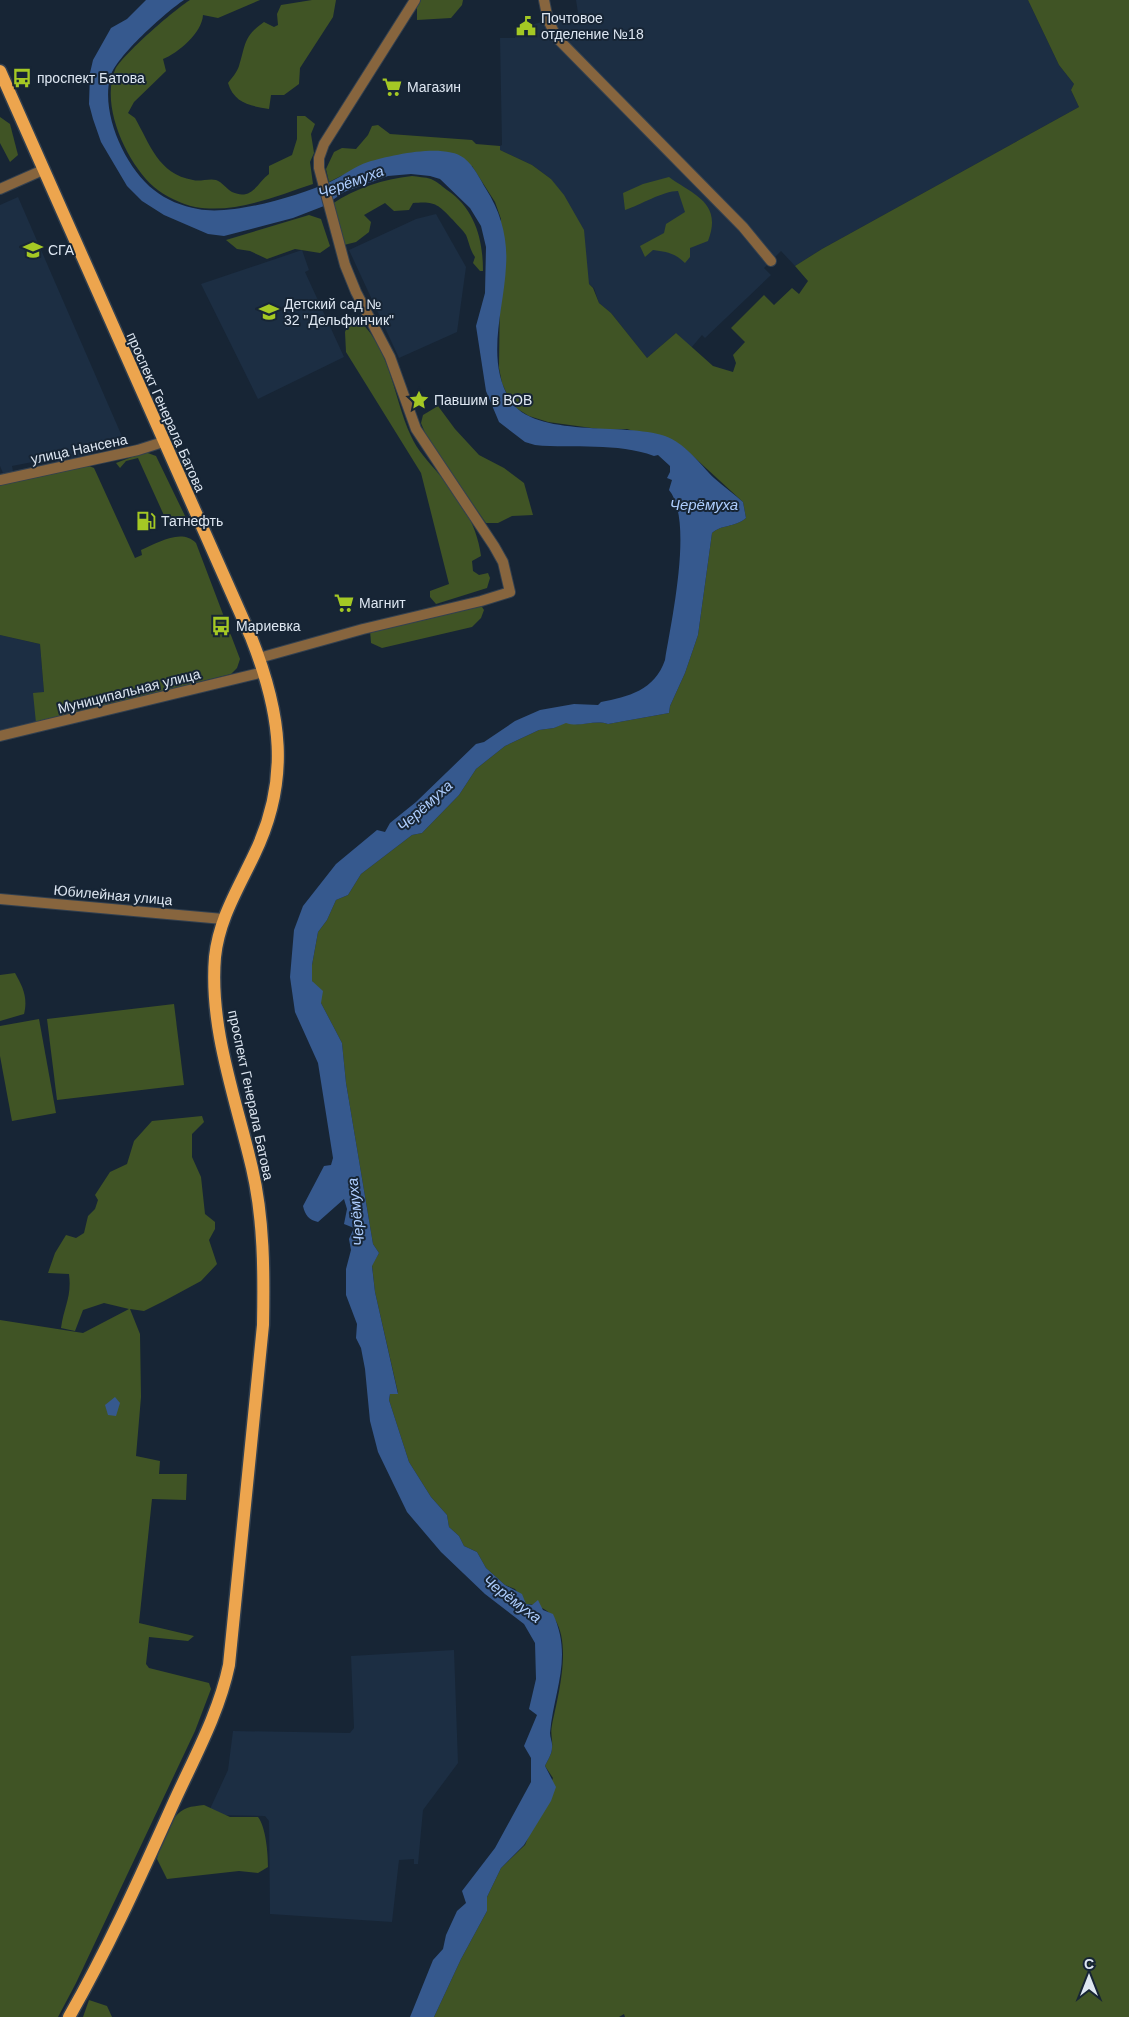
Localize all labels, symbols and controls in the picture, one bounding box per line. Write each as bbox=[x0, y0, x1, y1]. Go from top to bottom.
place label: Почтовое отделение №18 bbox=[541, 10, 644, 42]
public building icon: Почтовое отделение №18 bbox=[515, 15, 537, 37]
bus stop icon: проспект Батова bbox=[11, 67, 33, 89]
place label: проспект Батова bbox=[37, 70, 145, 86]
supermarket icon: Магазин bbox=[381, 76, 403, 98]
place label: Магазин bbox=[407, 79, 461, 95]
water label: Черёмуха bbox=[316, 162, 386, 201]
school or university icon: СГА bbox=[22, 239, 44, 261]
place label: СГА bbox=[48, 242, 75, 258]
place label: Детский сад № 32 "Дельфинчик" bbox=[284, 296, 394, 328]
school or university icon: Детский сад № 32 "Дельфинчик" bbox=[258, 301, 280, 323]
street label: проспект Генерала Батова bbox=[123, 330, 209, 495]
place icon: Павшим в ВОВ bbox=[408, 389, 430, 411]
place label: Павшим в ВОВ bbox=[434, 392, 532, 408]
street label: улица Нансена bbox=[29, 431, 129, 467]
water label: Черёмуха bbox=[670, 496, 738, 513]
fuel station icon: Татнефть bbox=[135, 510, 157, 532]
place label: Татнефть bbox=[161, 513, 223, 529]
supermarket icon: Магнит bbox=[333, 592, 355, 614]
place label: Магнит bbox=[359, 595, 406, 611]
bus stop icon: Мариевка bbox=[210, 615, 232, 637]
place label: Мариевка bbox=[236, 618, 301, 634]
street label: Муниципальная улица bbox=[56, 665, 202, 716]
water label: Черёмуха bbox=[394, 776, 456, 835]
street label: Юбилейная улица bbox=[53, 882, 173, 908]
street label: проспект Генерала Батова bbox=[225, 1009, 277, 1182]
water label: Черёмуха bbox=[343, 1177, 368, 1247]
water label: Черёмуха bbox=[480, 1571, 545, 1626]
north arrow bbox=[1064, 1952, 1114, 2002]
text: С bbox=[1084, 1956, 1094, 1972]

